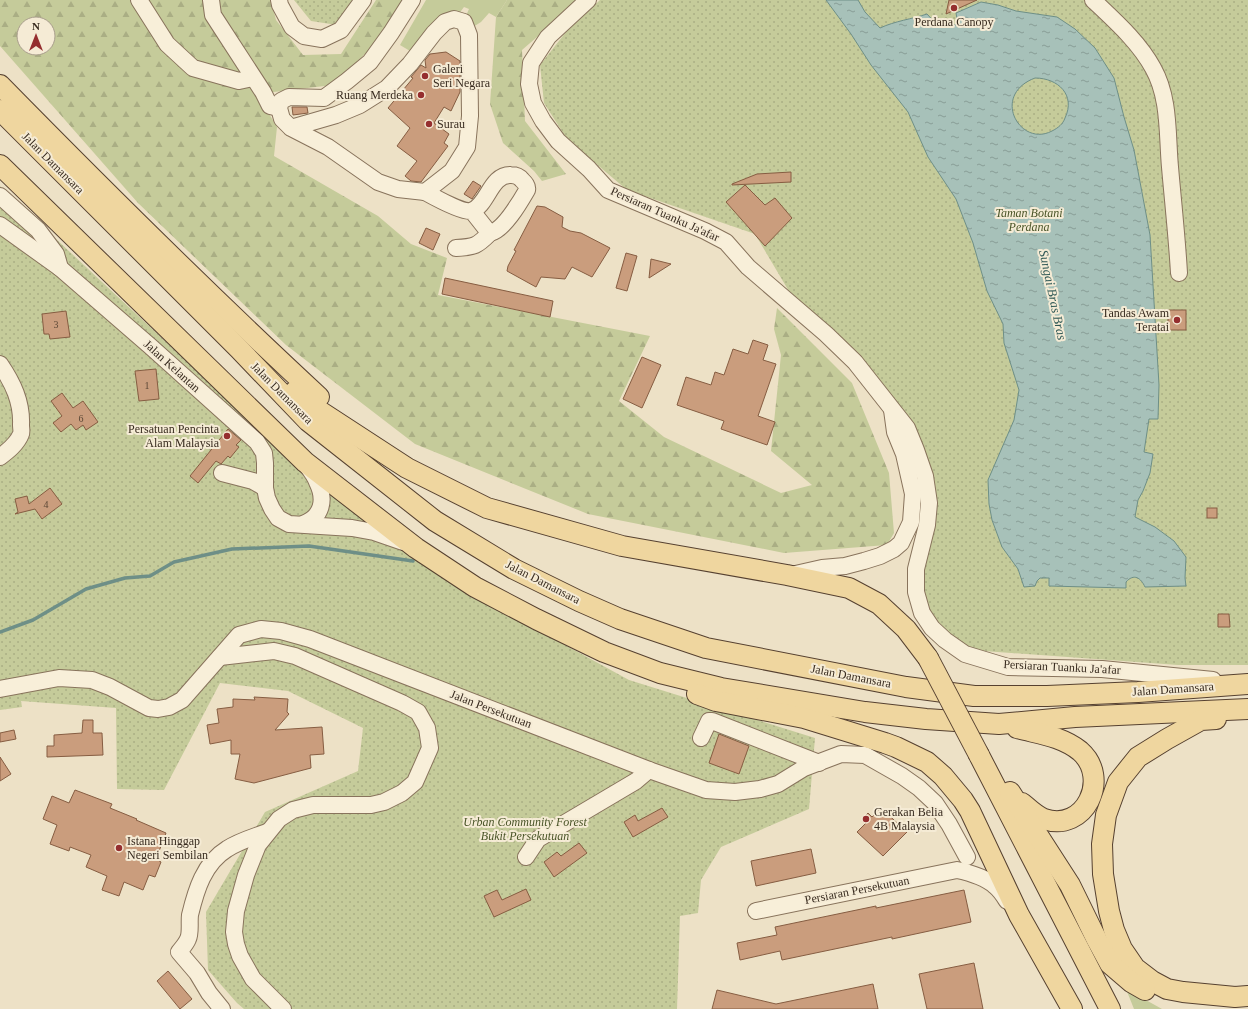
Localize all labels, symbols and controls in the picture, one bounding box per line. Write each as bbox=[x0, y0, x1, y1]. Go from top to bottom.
marker: Perdana Canopy bbox=[949, 3, 959, 13]
place label: Perdana Canopy bbox=[915, 15, 993, 29]
north arrow bbox=[16, 16, 56, 56]
text: N bbox=[32, 20, 40, 32]
place label: Galeri Seri Negara bbox=[433, 62, 491, 90]
marker: Galeri Seri Negara bbox=[420, 71, 430, 81]
place label: Ruang Merdeka bbox=[336, 88, 414, 102]
marker: Ruang Merdeka bbox=[416, 90, 426, 100]
place label: Surau bbox=[437, 117, 465, 131]
marker: Surau bbox=[424, 119, 434, 129]
street label: Jalan Damansara bbox=[19, 129, 87, 197]
street label: Persiaran Tuanku Ja'afar bbox=[608, 184, 722, 244]
park label: Taman Botani Perdana bbox=[995, 206, 1063, 234]
water label: Sungai Bras Bras bbox=[1036, 249, 1070, 341]
place label: Tandas Awam Teratai bbox=[1102, 306, 1170, 334]
marker: Tandas Awam Teratai bbox=[1172, 315, 1182, 325]
house number: 3 bbox=[54, 319, 59, 330]
street label: Jalan Kelantan bbox=[141, 337, 203, 395]
street label: Jalan Damansara bbox=[248, 359, 316, 427]
house number: 1 bbox=[145, 380, 150, 391]
house number: 6 bbox=[79, 413, 84, 424]
place label: Persatuan Pencinta Alam Malaysia bbox=[128, 422, 220, 450]
marker: Persatuan Pencinta Alam Malaysia bbox=[222, 431, 232, 441]
house number: 4 bbox=[44, 499, 49, 510]
street label: Jalan Damansara bbox=[503, 557, 583, 607]
street label: Persiaran Tuanku Ja'afar bbox=[1003, 657, 1121, 677]
street label: Jalan Damansara bbox=[810, 661, 893, 691]
street label: Jalan Damansara bbox=[1132, 679, 1215, 699]
street label: Jalan Persekutuan bbox=[448, 687, 534, 731]
place label: Gerakan Belia 4B Malaysia bbox=[874, 805, 944, 833]
marker: Gerakan Belia 4B Malaysia bbox=[861, 814, 871, 824]
park label: Urban Community Forest Bukit Persekutuan bbox=[463, 815, 587, 843]
place label: Istana Hinggap Negeri Sembilan bbox=[127, 834, 208, 862]
marker: Istana Hinggap Negeri Sembilan bbox=[114, 843, 124, 853]
street label: Persiaran Persekutuan bbox=[803, 873, 911, 907]

